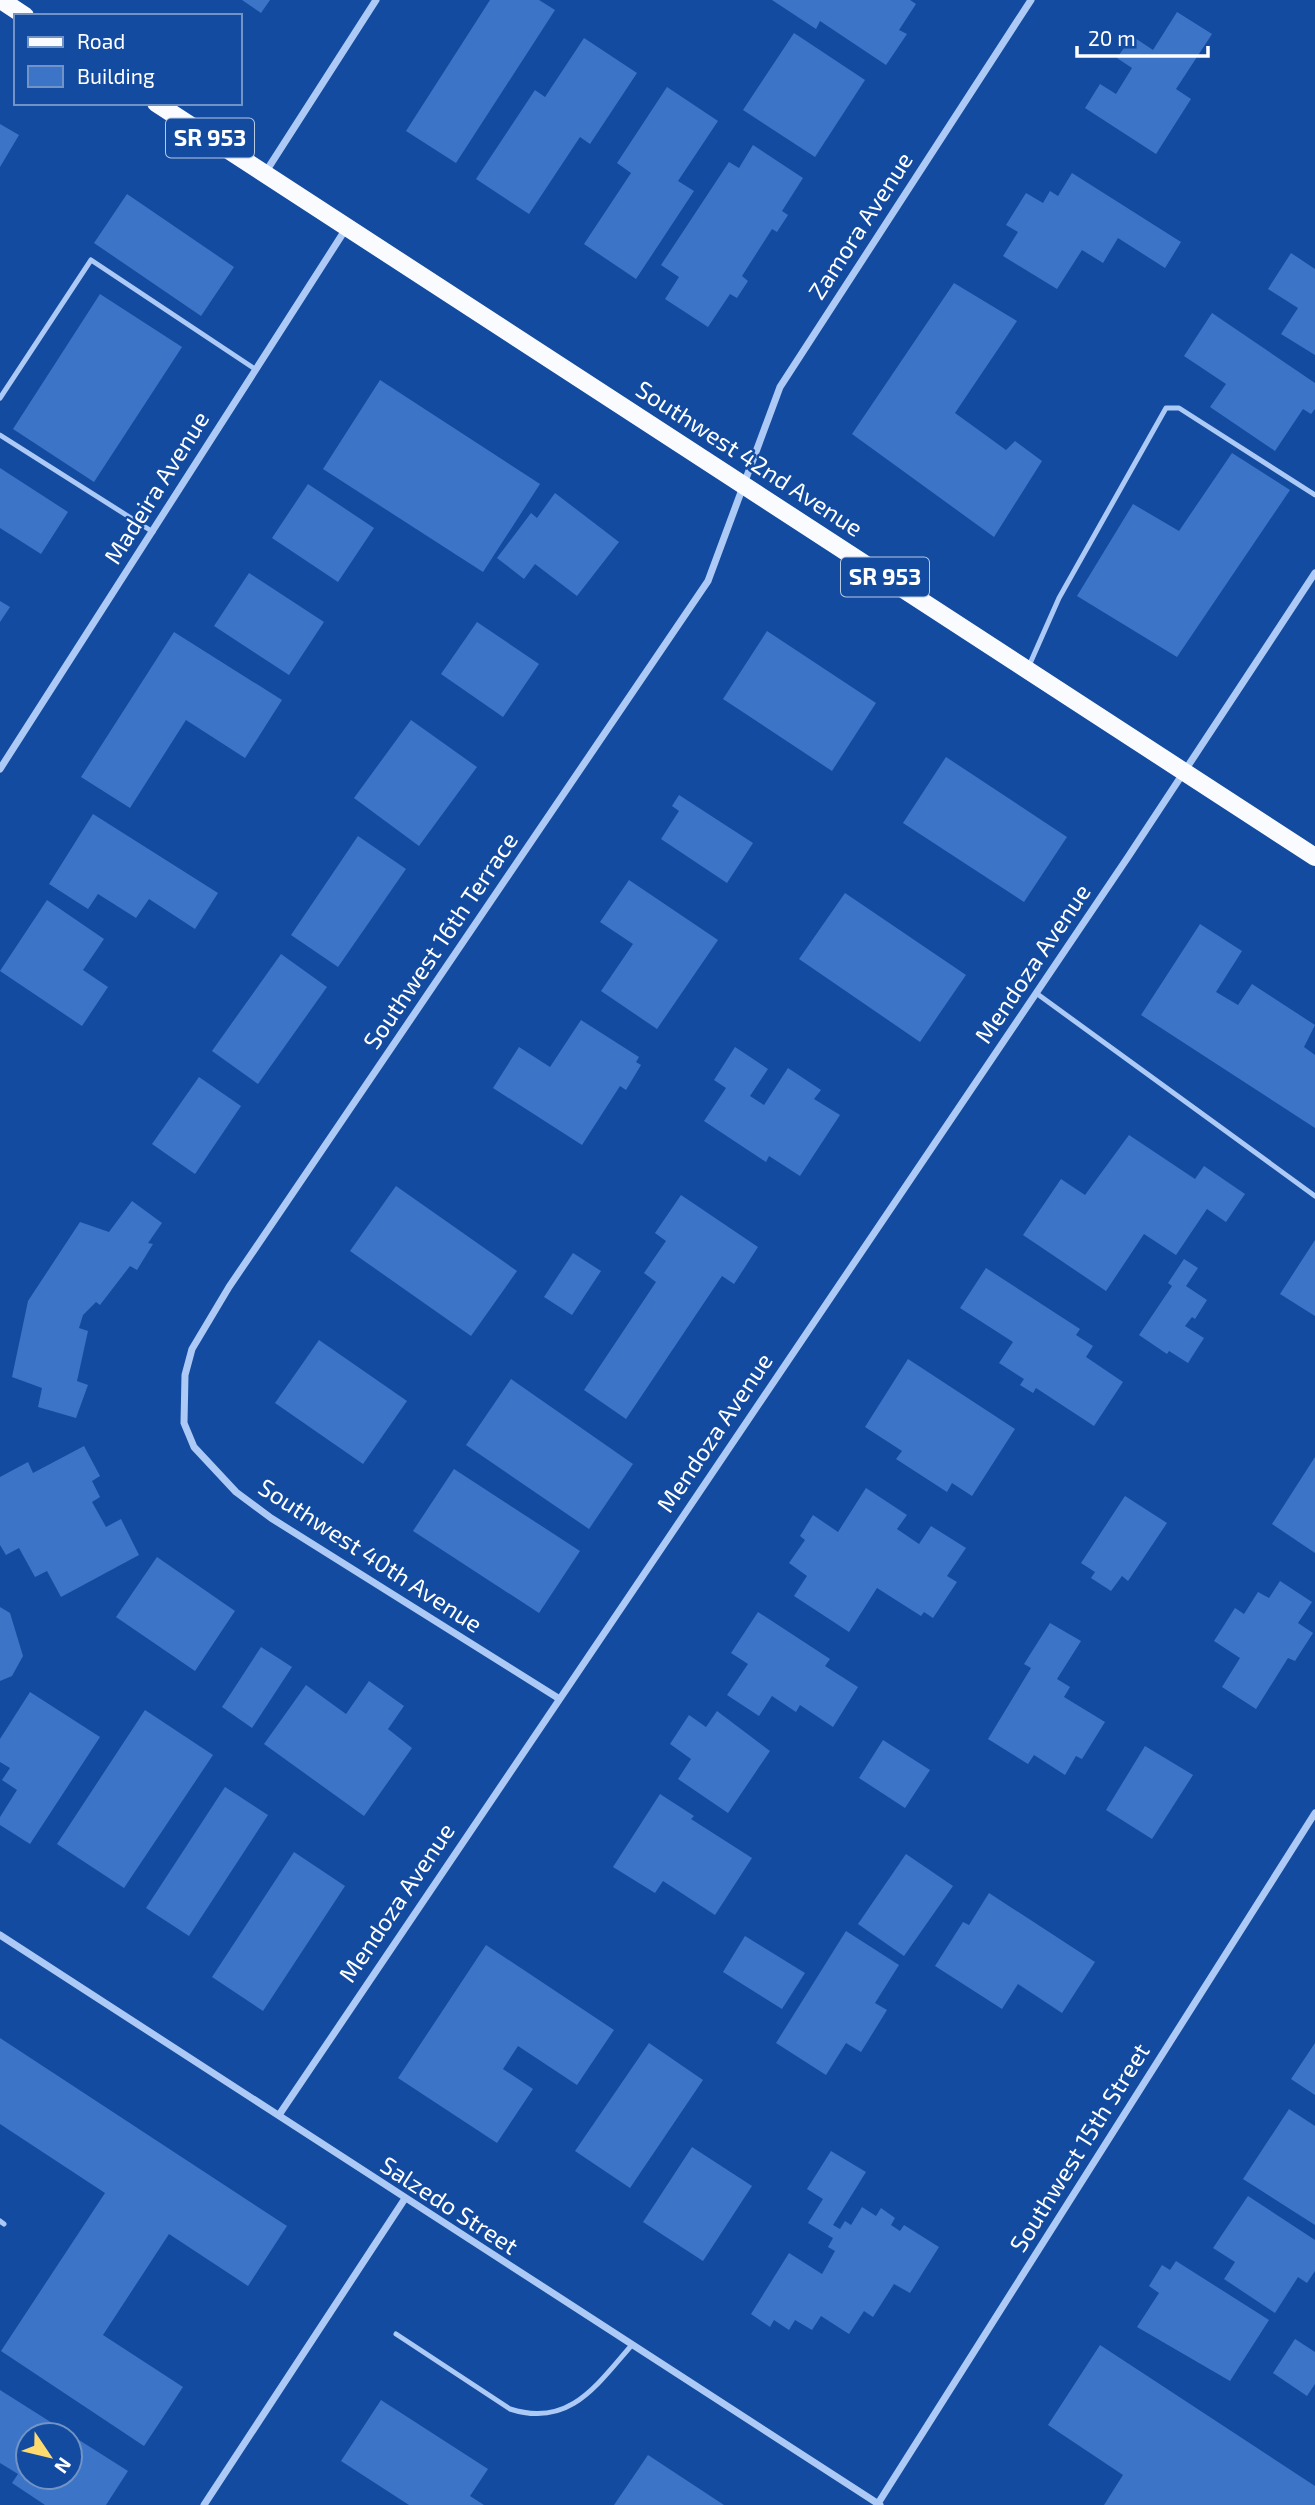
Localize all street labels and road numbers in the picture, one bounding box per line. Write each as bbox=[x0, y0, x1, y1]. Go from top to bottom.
road number: SR 953 bbox=[166, 119, 254, 158]
street label: Zamora Avenue bbox=[801, 146, 918, 304]
street label: Southwest 42nd Avenue bbox=[631, 374, 869, 542]
street label: Madeira Avenue bbox=[97, 405, 214, 569]
road number: SR 953 bbox=[841, 558, 929, 596]
street label: Southwest 16th Terrace bbox=[356, 826, 523, 1054]
street label: Mendoza Avenue bbox=[968, 878, 1096, 1048]
street label: Mendoza Avenue bbox=[650, 1347, 778, 1517]
street label: Southwest 40th Avenue bbox=[254, 1472, 488, 1638]
street label: Mendoza Avenue bbox=[332, 1817, 460, 1987]
street label: Southwest 15th Street bbox=[1003, 2037, 1155, 2257]
street label: Salzedo Street bbox=[376, 2149, 524, 2260]

